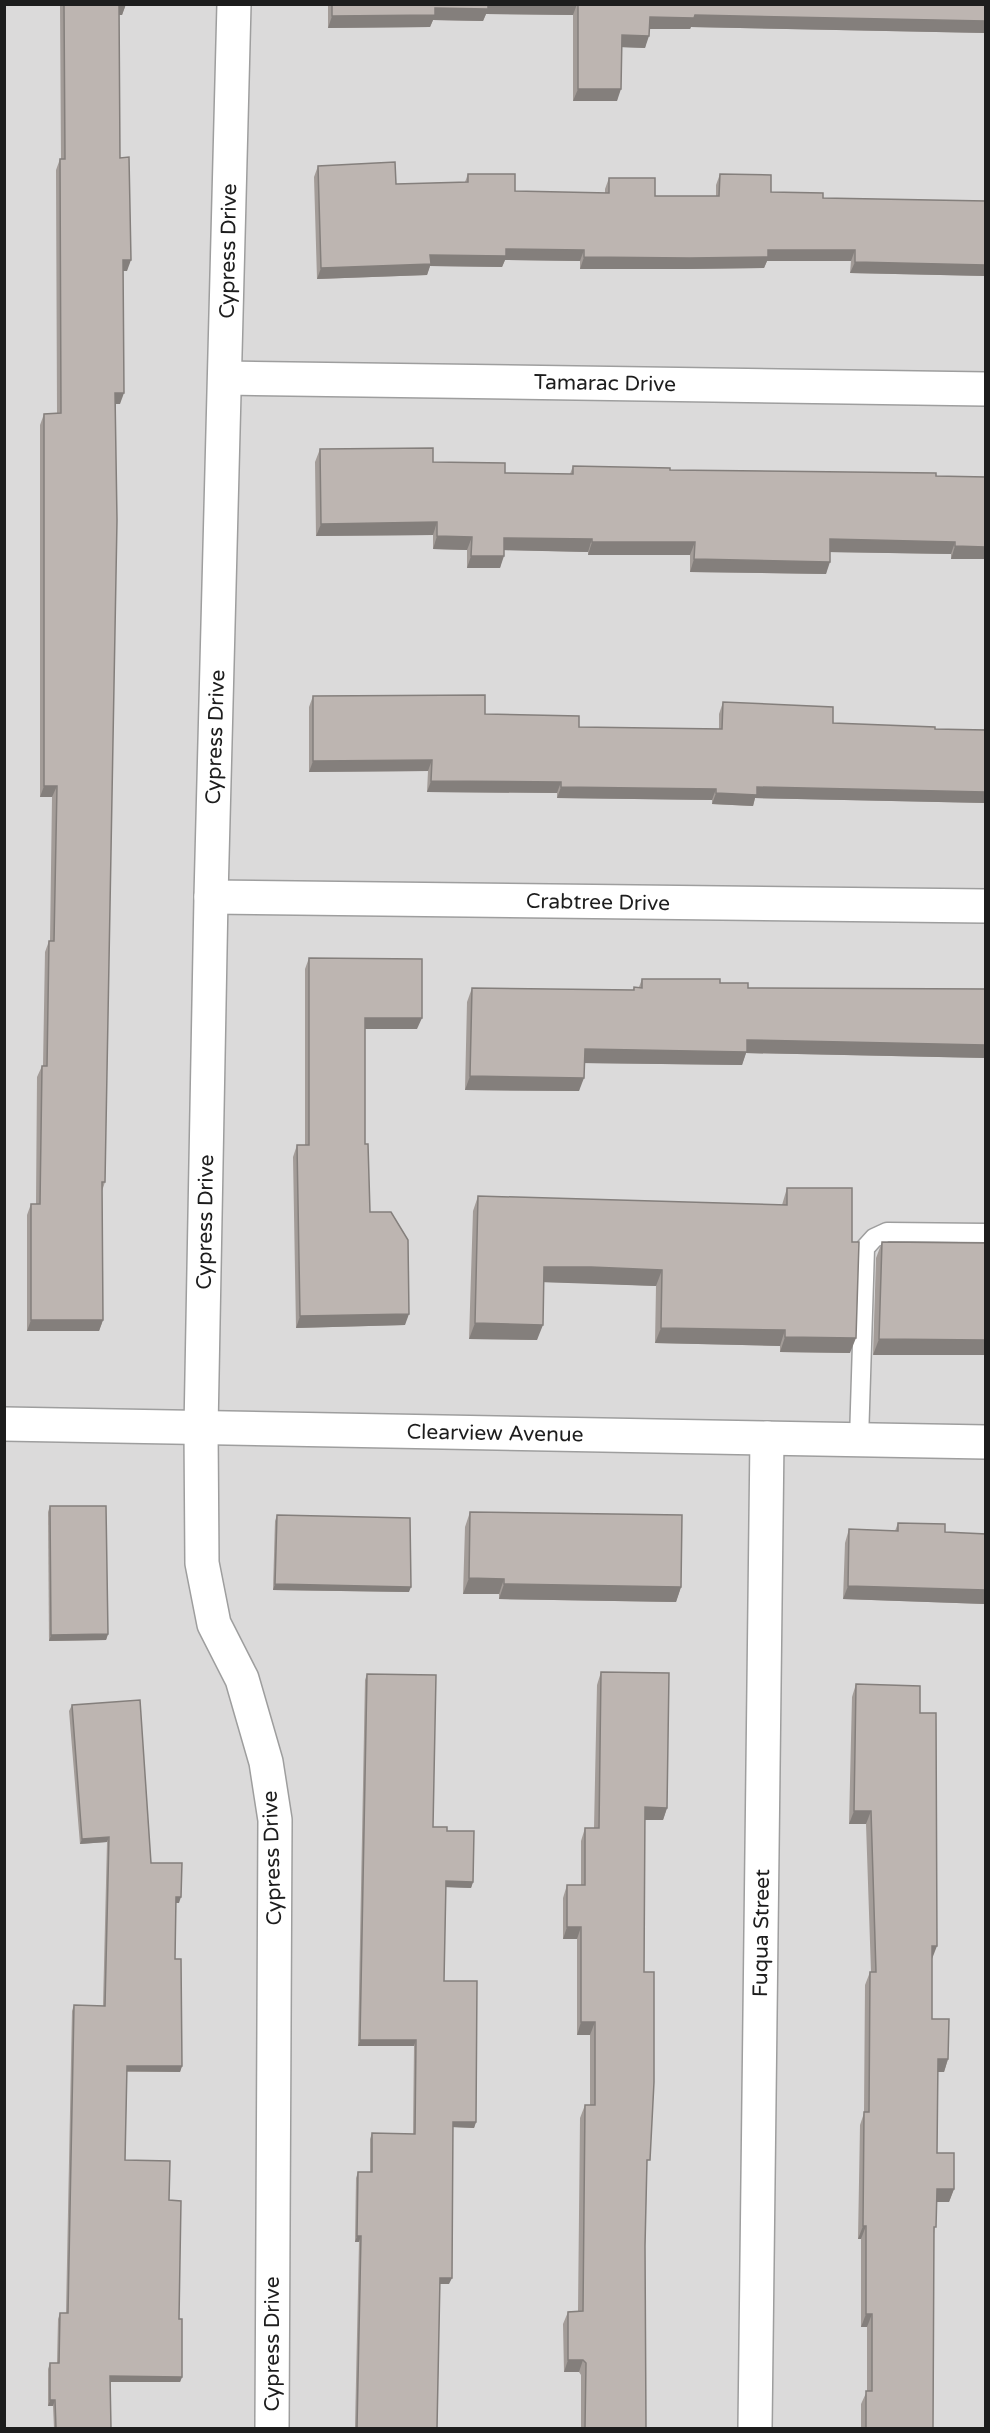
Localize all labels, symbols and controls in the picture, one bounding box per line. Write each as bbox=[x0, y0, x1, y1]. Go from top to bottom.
street label: Cypress Drive bbox=[215, 183, 242, 319]
street label: Tamarac Drive bbox=[534, 370, 676, 397]
street label: Cypress Drive bbox=[201, 669, 230, 805]
street label: Crabtree Drive bbox=[526, 889, 670, 916]
street label: Cypress Drive bbox=[192, 1154, 219, 1290]
street label: Clearview Avenue bbox=[406, 1419, 584, 1448]
street label: Cypress Drive bbox=[258, 1790, 287, 1926]
street label: Fuqua Street bbox=[748, 1869, 775, 1997]
street label: Cypress Drive bbox=[260, 2276, 285, 2412]

